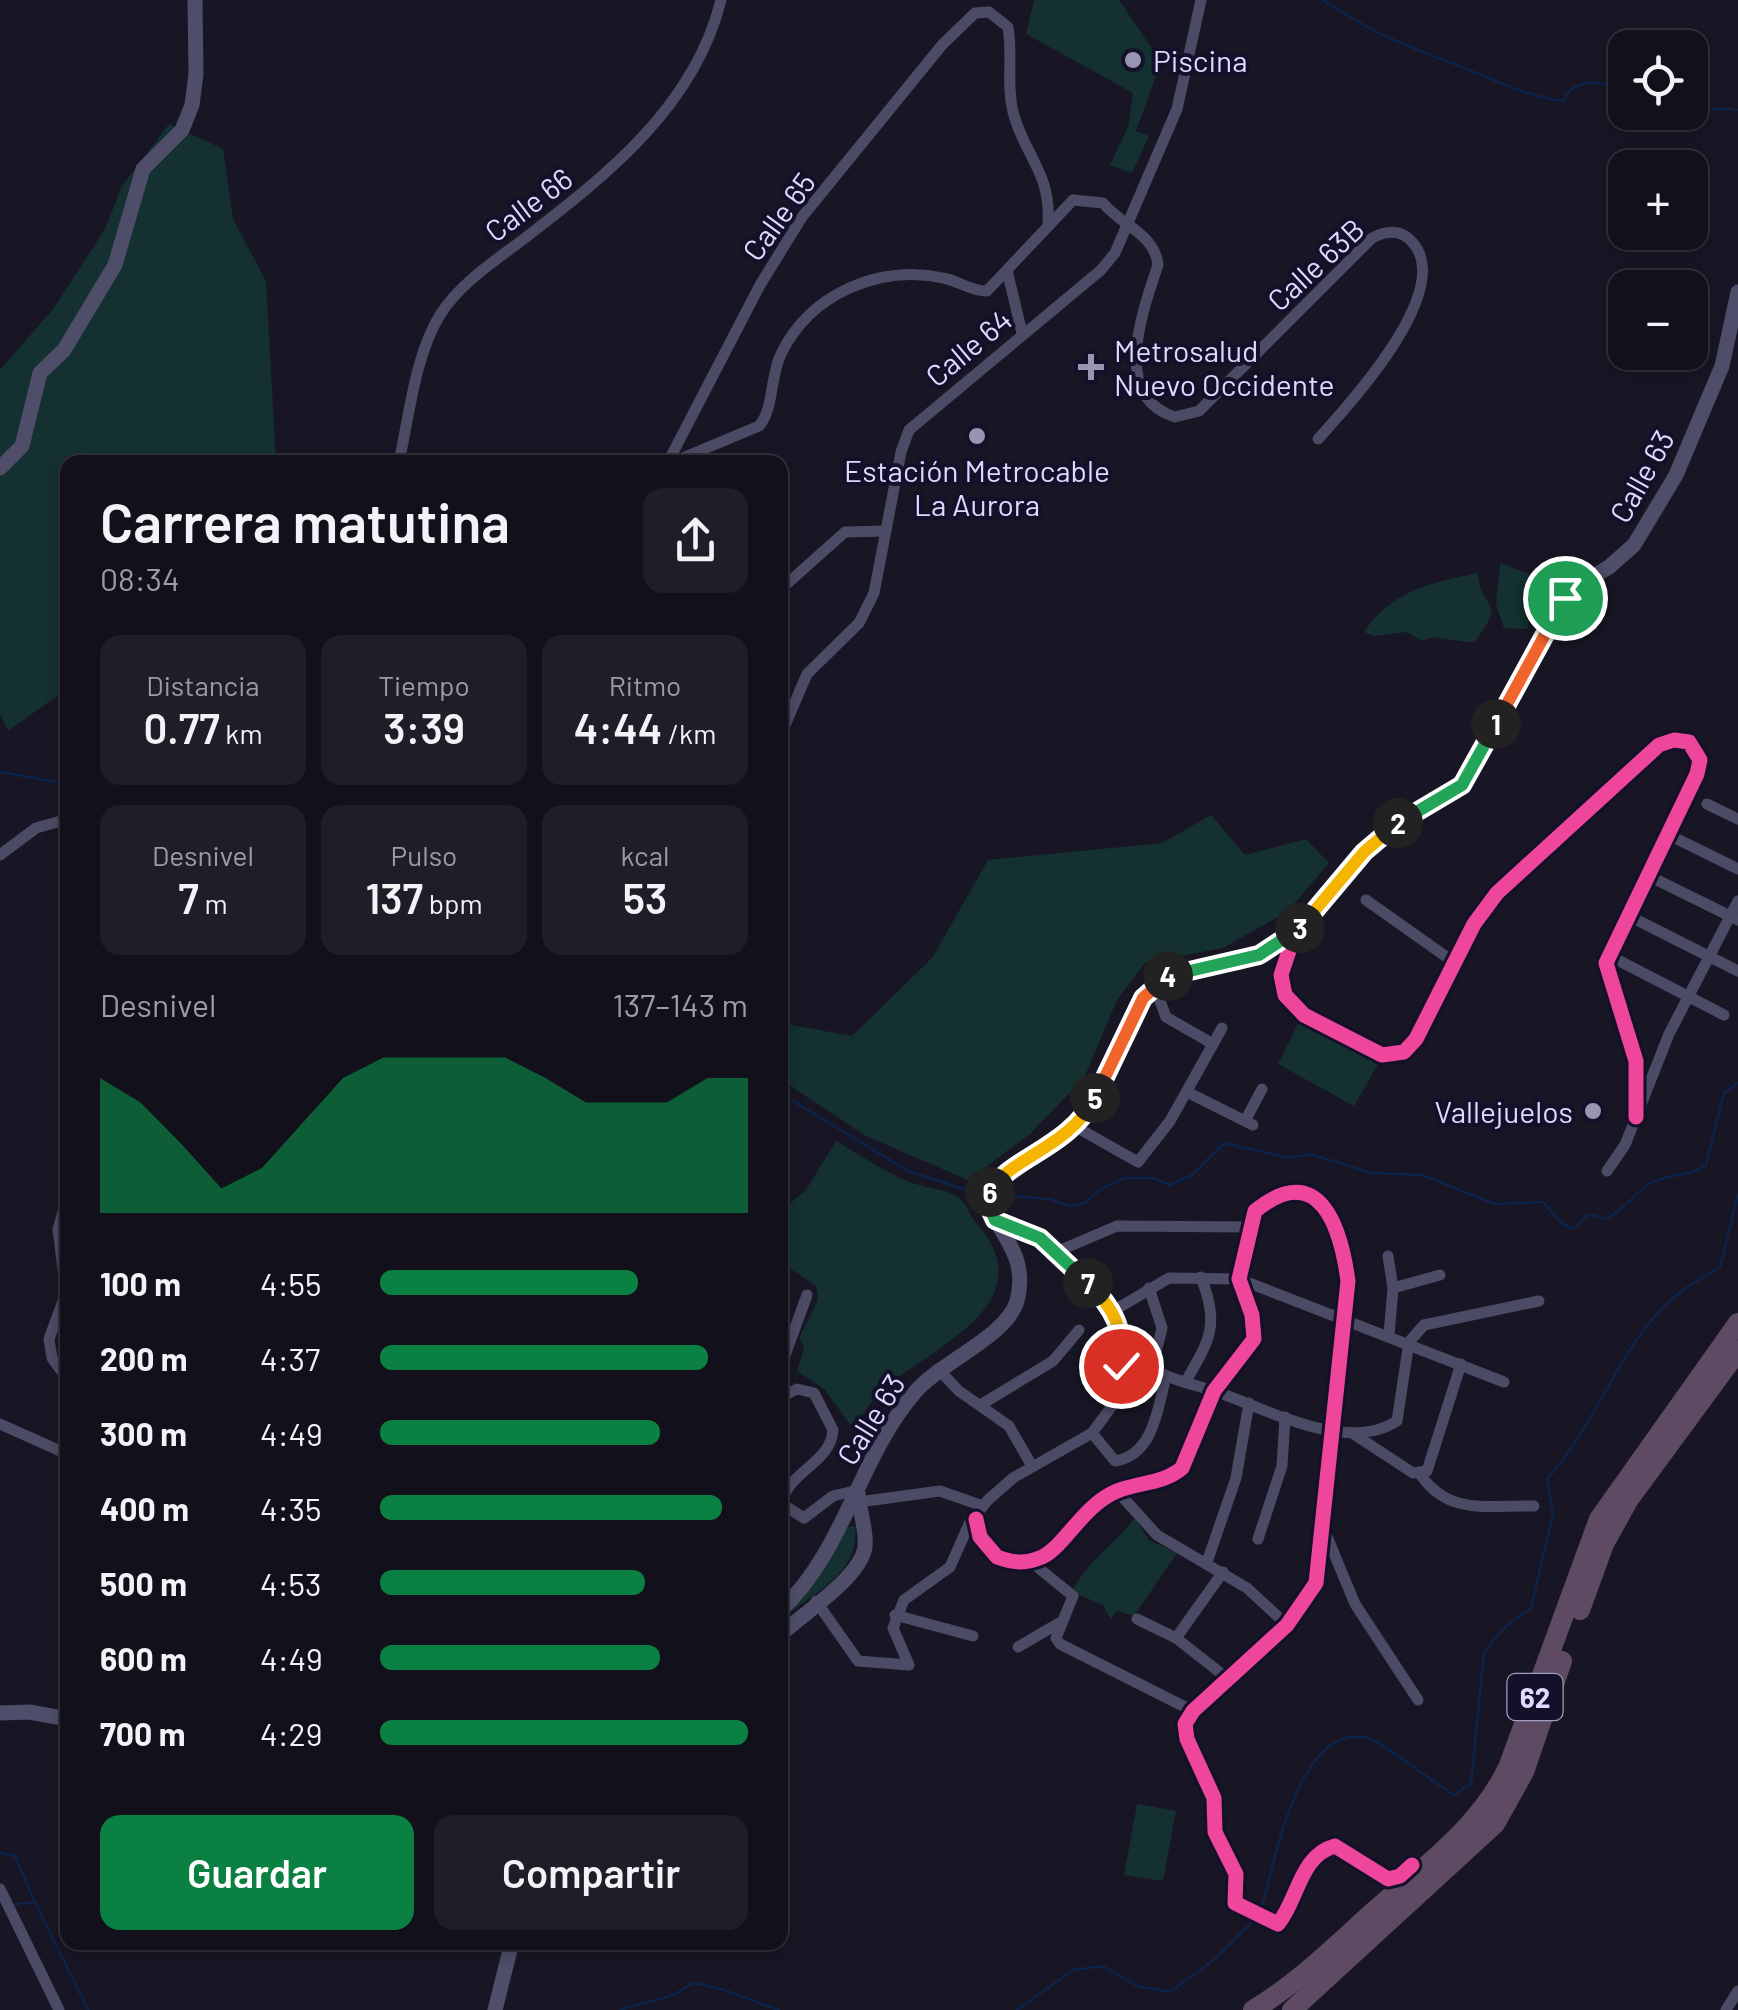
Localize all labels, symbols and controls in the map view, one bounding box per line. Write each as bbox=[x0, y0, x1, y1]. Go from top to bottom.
map controls bbox=[1608, 30, 1708, 370]
button: locate bbox=[1608, 30, 1708, 130]
place label: Piscina bbox=[1153, 42, 1248, 78]
marker: Piscina bbox=[1122, 49, 1144, 71]
button: + bbox=[1608, 150, 1708, 250]
street label: Calle 66 bbox=[477, 160, 579, 248]
street label: Calle 65 bbox=[734, 165, 822, 267]
street label: Calle 63B bbox=[1259, 210, 1371, 318]
button: − bbox=[1608, 270, 1708, 370]
street label: Calle 64 bbox=[918, 301, 1018, 393]
place label: Metrosalud Nuevo Occidente bbox=[1114, 332, 1334, 402]
marker: Metrosalud Nuevo Occidente bbox=[1078, 354, 1104, 380]
street label: Calle 63 bbox=[1601, 424, 1681, 528]
marker: Estación Metrocable La Aurora bbox=[966, 425, 988, 447]
place label: Estación Metrocable La Aurora bbox=[844, 452, 1110, 522]
text: Carrera matutina bbox=[100, 488, 510, 554]
button: share bbox=[643, 488, 748, 593]
pin bbox=[1523, 556, 1608, 641]
text: 08:34 bbox=[100, 559, 180, 597]
icon: arrive bbox=[1538, 571, 1593, 626]
text: Distancia bbox=[146, 668, 260, 702]
text: Tiempo bbox=[378, 668, 470, 702]
text: Ritmo bbox=[609, 668, 681, 702]
pin: 1 bbox=[1471, 699, 1521, 749]
text: 0.77 bbox=[143, 702, 220, 752]
text: 3:39 bbox=[383, 702, 465, 752]
text: 4:44 bbox=[574, 702, 662, 752]
text: 1 bbox=[1491, 707, 1501, 741]
text: km bbox=[220, 716, 263, 750]
text: /km bbox=[662, 716, 716, 750]
pin: 2 bbox=[1373, 798, 1423, 848]
text: 2 bbox=[1390, 806, 1406, 840]
text: Desnivel bbox=[152, 838, 254, 872]
text: Pulso bbox=[391, 838, 457, 872]
text: kcal bbox=[621, 838, 669, 872]
text: 7 bbox=[178, 872, 199, 922]
text: 137 bbox=[365, 872, 423, 922]
text: 53 bbox=[623, 872, 667, 922]
text: m bbox=[199, 886, 228, 920]
text: bpm bbox=[423, 886, 483, 920]
pin: 3 bbox=[1275, 903, 1325, 953]
text: 3 bbox=[1292, 911, 1308, 945]
pin: 4 bbox=[1143, 951, 1193, 1001]
text: 4 bbox=[1160, 959, 1176, 993]
text: Desnivel bbox=[100, 985, 216, 1023]
text: 137–143 m bbox=[613, 985, 748, 1023]
pin: 5 bbox=[1070, 1073, 1120, 1123]
text: 5 bbox=[1087, 1081, 1103, 1115]
place label: Vallejuelos bbox=[1435, 1093, 1573, 1129]
marker: Vallejuelos bbox=[1582, 1100, 1604, 1122]
pin: 6 bbox=[965, 1167, 1015, 1217]
text: 6 bbox=[982, 1175, 998, 1209]
pin: 7 bbox=[1063, 1258, 1113, 1308]
text: 100 m bbox=[100, 1264, 181, 1302]
text: 4:55 bbox=[260, 1264, 321, 1302]
text: 7 bbox=[1081, 1266, 1095, 1300]
pin bbox=[1079, 1324, 1164, 1409]
text: 200 m bbox=[100, 1339, 188, 1377]
text: 4:37 bbox=[260, 1339, 320, 1377]
icon: check bbox=[1094, 1339, 1149, 1394]
street label: Calle 63 bbox=[828, 1367, 912, 1471]
text: 300 m bbox=[100, 1414, 187, 1452]
text: 4:49 bbox=[260, 1414, 323, 1452]
text: 400 m bbox=[100, 1489, 189, 1527]
text: 4:35 bbox=[260, 1489, 321, 1527]
text: 500 m bbox=[100, 1564, 187, 1602]
text: 4:53 bbox=[260, 1564, 321, 1602]
text: 600 m bbox=[100, 1639, 187, 1677]
text: 4:49 bbox=[260, 1639, 323, 1677]
road number: 62 bbox=[1508, 1674, 1562, 1720]
text: 700 m bbox=[100, 1714, 185, 1752]
text: 4:29 bbox=[260, 1714, 322, 1752]
button: Guardar bbox=[100, 1815, 414, 1930]
button: Compartir bbox=[434, 1815, 748, 1930]

